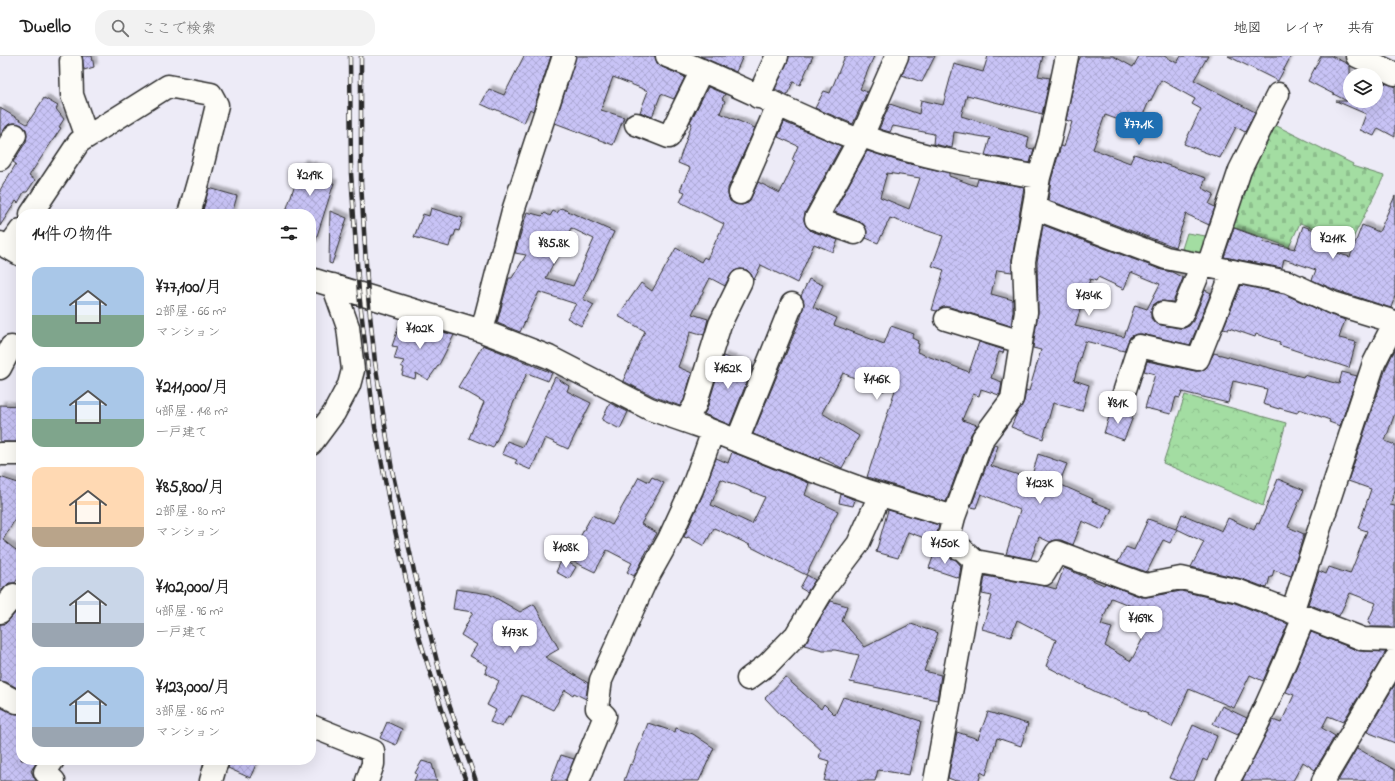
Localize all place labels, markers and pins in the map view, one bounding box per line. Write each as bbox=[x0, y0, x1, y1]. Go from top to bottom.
pin: ¥77.1K bbox=[1106, 112, 1172, 146]
pin: ¥219K bbox=[282, 163, 338, 197]
pin: ¥211K bbox=[1305, 226, 1361, 260]
pin: ¥85.8K bbox=[521, 231, 587, 265]
pin: ¥134K bbox=[1061, 283, 1117, 317]
pin: ¥102K bbox=[392, 316, 448, 350]
pin: ¥162K bbox=[700, 356, 756, 390]
pin: ¥146K bbox=[849, 367, 905, 401]
pin: ¥81K bbox=[1094, 391, 1142, 425]
pin: ¥123K bbox=[1012, 471, 1068, 505]
pin: ¥150K bbox=[917, 531, 973, 565]
pin: ¥108K bbox=[538, 535, 594, 569]
pin: ¥169K bbox=[1113, 606, 1169, 640]
pin: ¥173K bbox=[487, 620, 543, 654]

